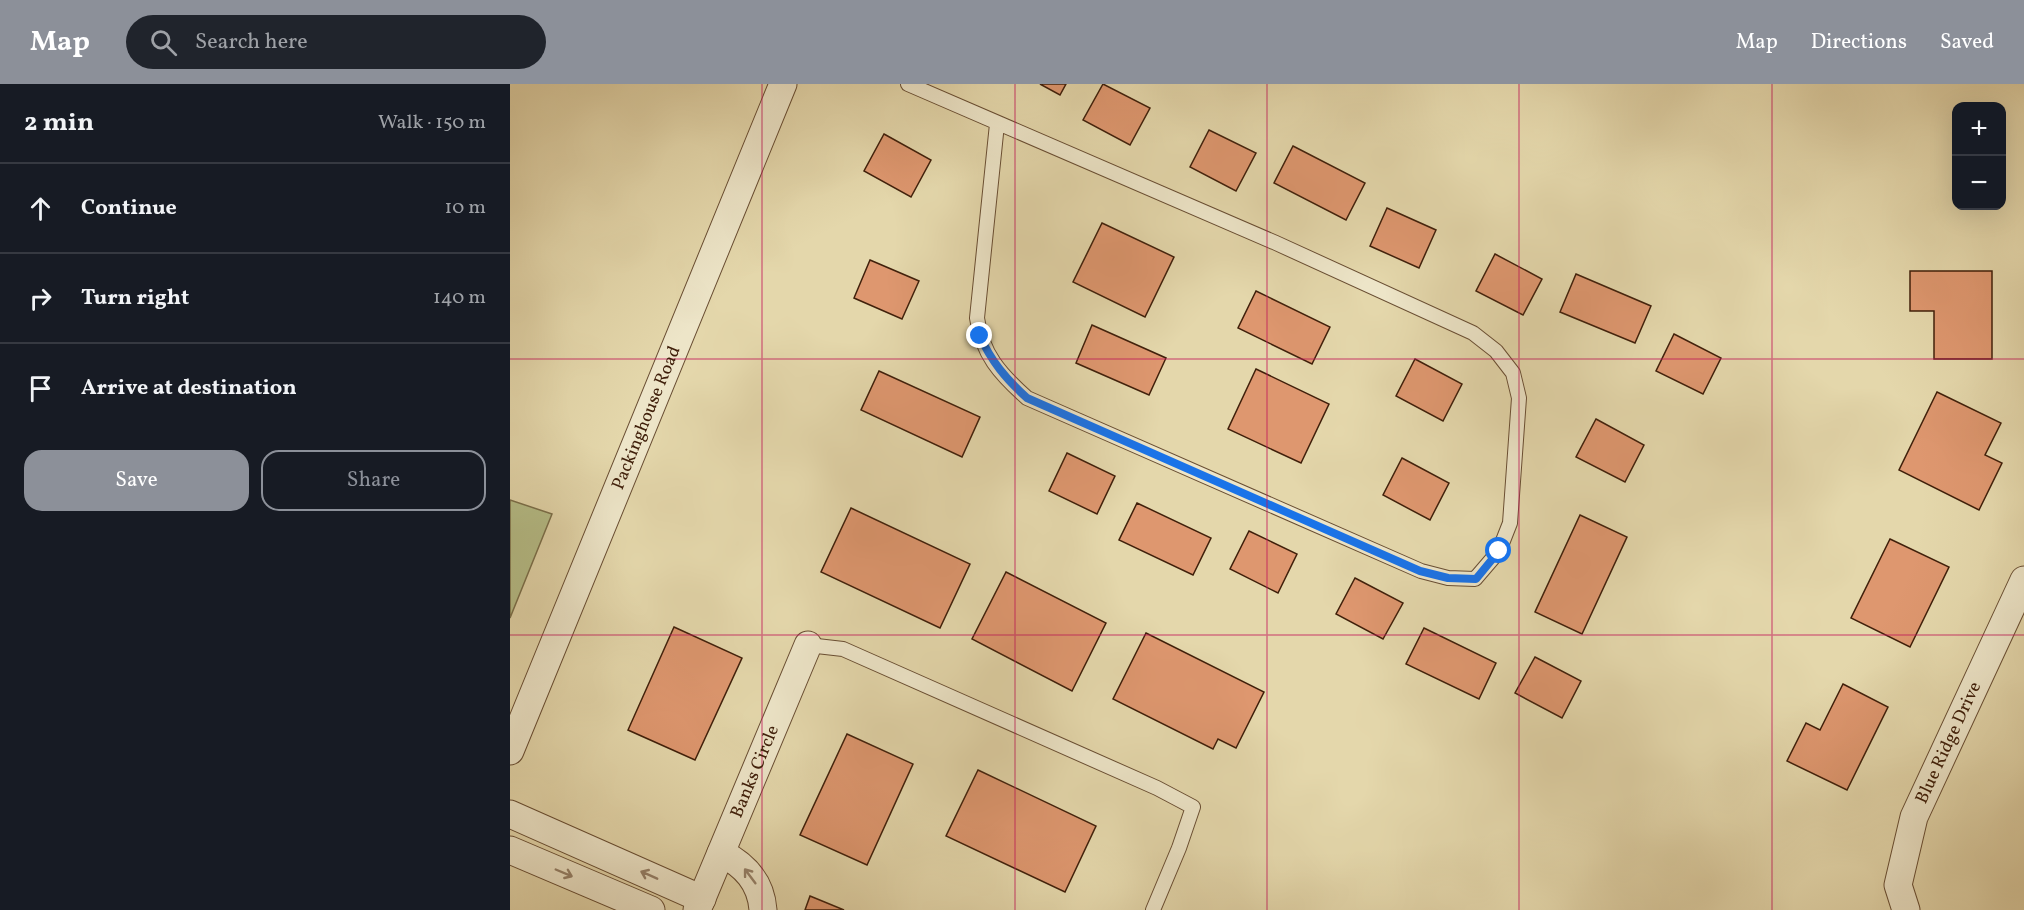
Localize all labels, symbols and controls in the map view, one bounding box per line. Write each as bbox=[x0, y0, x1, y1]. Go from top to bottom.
search box bbox=[126, 15, 546, 69]
text: Map bbox=[30, 23, 90, 62]
icon: search bbox=[147, 26, 180, 59]
text: Search here bbox=[195, 27, 308, 58]
text: Map bbox=[1736, 28, 1778, 57]
text: Directions bbox=[1811, 28, 1907, 57]
text: Saved bbox=[1940, 28, 1994, 57]
map controls bbox=[1952, 102, 2006, 210]
button: + bbox=[1952, 102, 2006, 156]
text: 2 min bbox=[24, 105, 94, 141]
text: Walk · 150 m bbox=[378, 109, 486, 137]
button: − bbox=[1952, 156, 2006, 210]
icon: ahead bbox=[24, 192, 57, 225]
text: Continue bbox=[81, 193, 177, 224]
text: 10 m bbox=[445, 194, 486, 222]
icon: right bbox=[24, 282, 57, 315]
text: Turn right bbox=[81, 283, 189, 314]
text: 140 m bbox=[433, 284, 486, 312]
route end bbox=[966, 322, 992, 348]
street label: Packinghouse Road bbox=[606, 342, 687, 493]
icon: arrive bbox=[24, 372, 57, 405]
text: Arrive at destination bbox=[81, 373, 297, 404]
button: Save bbox=[24, 450, 249, 511]
button: Share bbox=[261, 450, 486, 511]
route start bbox=[1485, 537, 1511, 563]
street label: Blue Ridge Drive bbox=[1909, 678, 1988, 808]
street label: Banks Circle bbox=[724, 721, 785, 822]
one-way arrow bbox=[554, 868, 573, 879]
one-way arrow bbox=[744, 868, 756, 884]
one-way arrow bbox=[640, 869, 658, 880]

